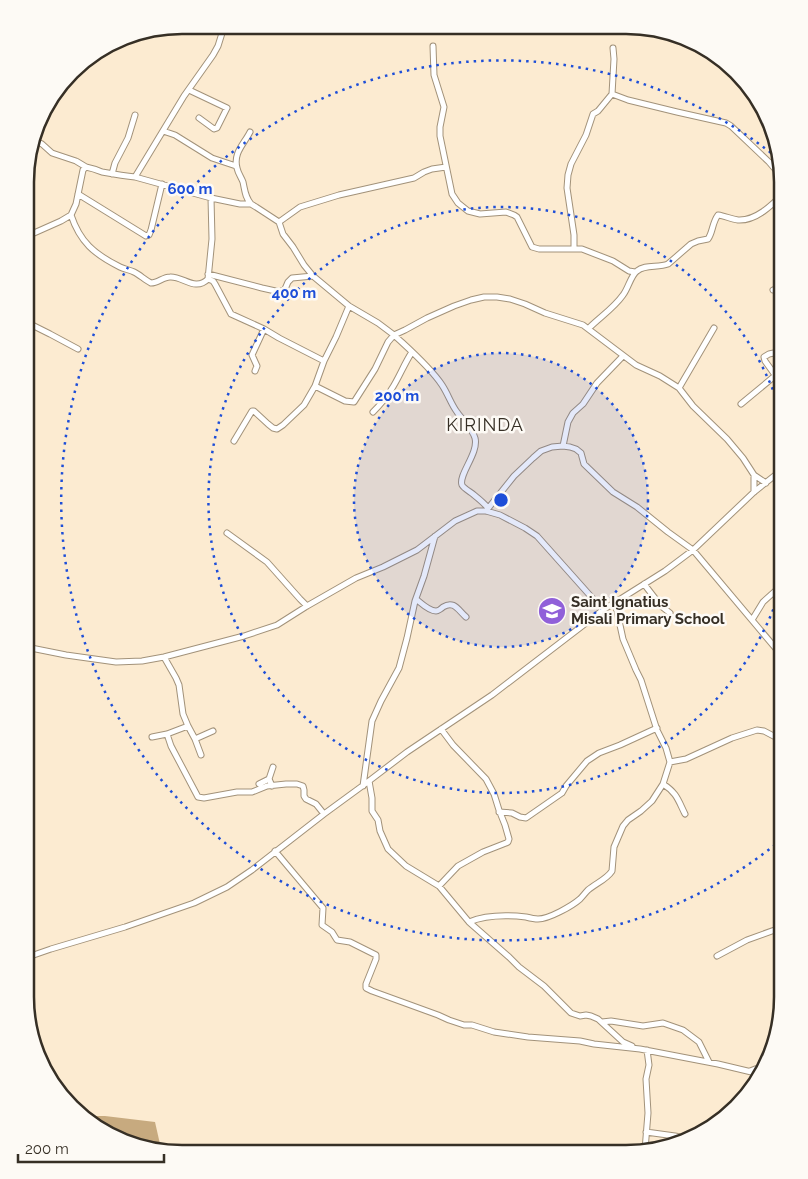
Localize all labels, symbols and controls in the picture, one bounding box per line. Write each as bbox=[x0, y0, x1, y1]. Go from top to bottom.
text: 600 m bbox=[167, 180, 213, 198]
text: 400 m bbox=[272, 284, 316, 302]
text: 200 m bbox=[375, 387, 419, 405]
district label: KIRINDA bbox=[446, 414, 524, 435]
centre of rings bbox=[492, 491, 510, 509]
place label: Saint Ignatius Misali Primary School bbox=[571, 593, 725, 628]
school or university icon: Saint Ignatius Misali Primary School bbox=[537, 596, 567, 626]
scale bar bbox=[18, 1132, 164, 1164]
text: 200 m bbox=[25, 1140, 69, 1158]

